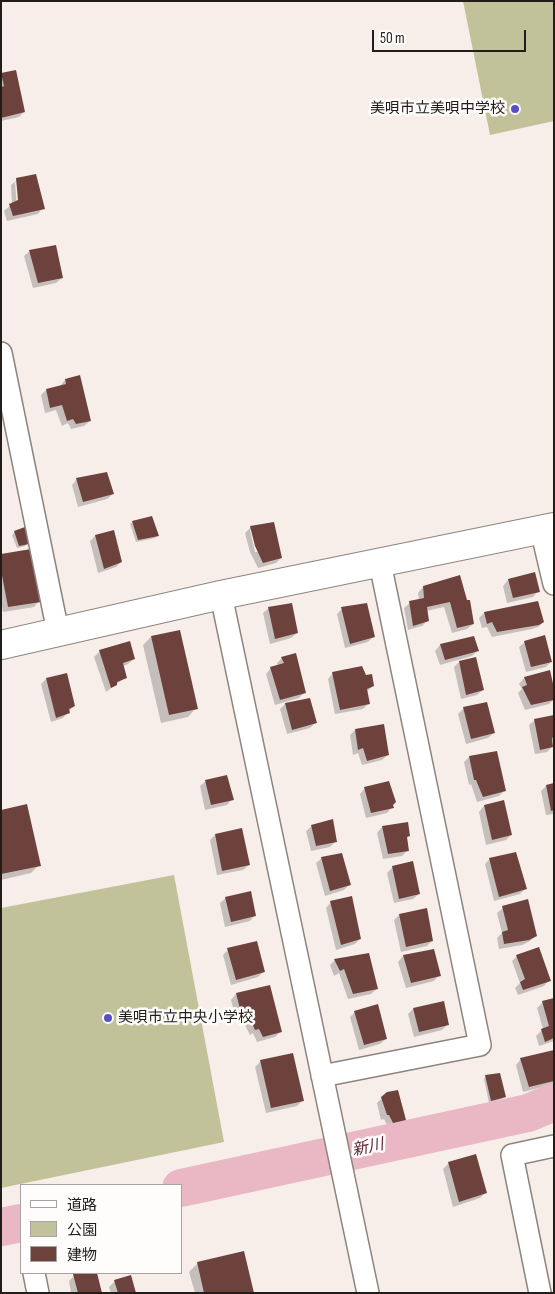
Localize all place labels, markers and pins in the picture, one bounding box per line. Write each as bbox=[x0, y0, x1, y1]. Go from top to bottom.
place label: 美唄市立美唄中学校 bbox=[370, 100, 505, 118]
marker: 美唄市立美唄中学校 bbox=[509, 103, 521, 115]
place label: 美唄市立中央小学校 bbox=[118, 1009, 253, 1027]
marker: 美唄市立中央小学校 bbox=[102, 1012, 114, 1024]

